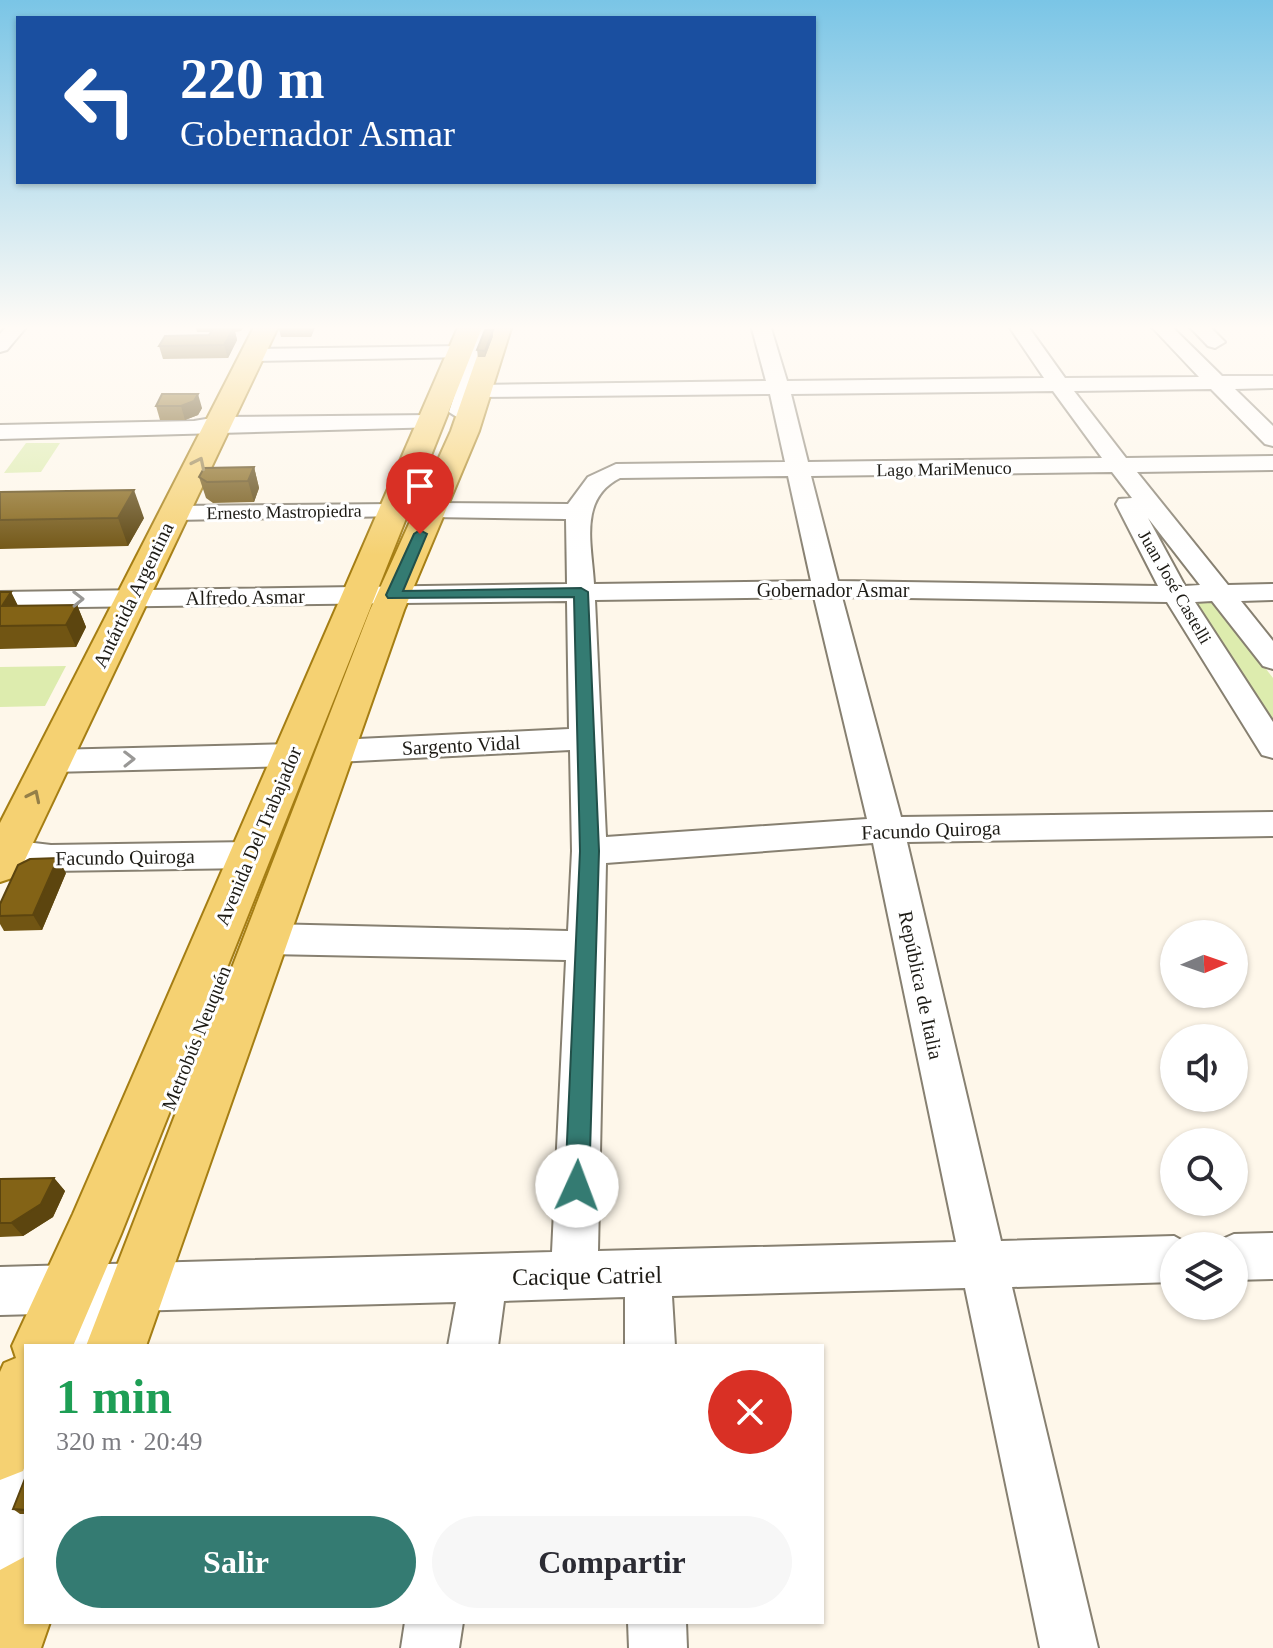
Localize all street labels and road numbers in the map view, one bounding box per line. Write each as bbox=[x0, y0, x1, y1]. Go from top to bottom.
street label: Lago MariMenuco bbox=[876, 458, 1012, 480]
street label: Ernesto Mastropiedra bbox=[206, 501, 362, 523]
street label: Antártida Argentina bbox=[88, 519, 179, 672]
street label: Juan José Castelli bbox=[1134, 527, 1216, 647]
street label: Gobernador Asmar bbox=[757, 579, 910, 601]
street label: Alfredo Asmar bbox=[185, 585, 305, 609]
street label: Sargento Vidal bbox=[401, 731, 521, 760]
street label: Avenida Del Trabajador bbox=[210, 743, 307, 929]
street label: Facundo Quiroga bbox=[861, 817, 1001, 844]
street label: Facundo Quiroga bbox=[55, 845, 195, 870]
street label: República de Italia bbox=[894, 909, 947, 1061]
street label: Metrobús Neuquén bbox=[157, 963, 236, 1114]
street label: Cacique Catriel bbox=[512, 1262, 663, 1290]

